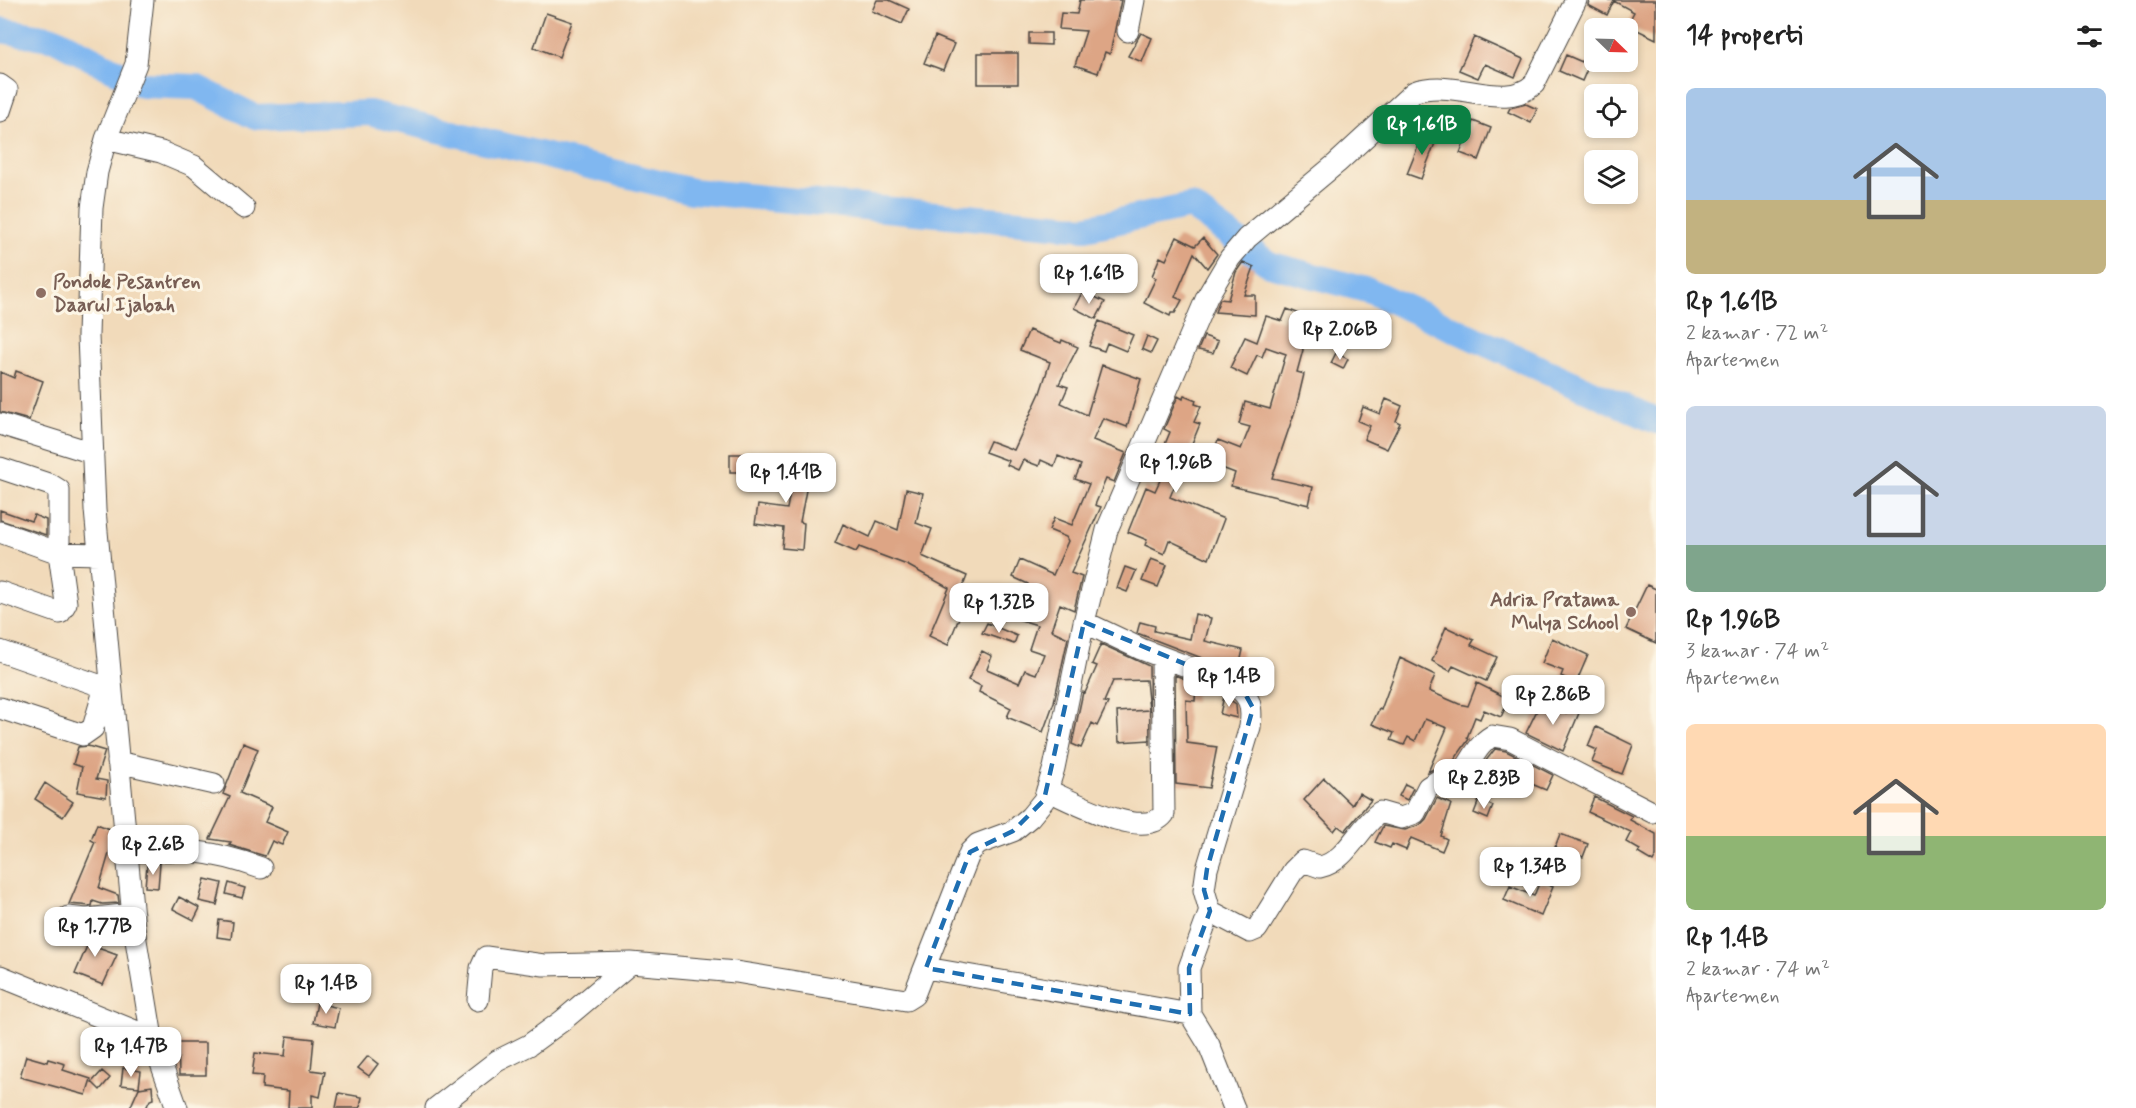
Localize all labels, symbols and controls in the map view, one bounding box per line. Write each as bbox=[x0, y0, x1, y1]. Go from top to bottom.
north arrow bbox=[1584, 18, 1638, 72]
map controls bbox=[1584, 18, 1638, 204]
text: 14 properti bbox=[1686, 19, 1802, 53]
icon: filters bbox=[2073, 20, 2106, 53]
button: locate bbox=[1584, 84, 1638, 138]
pin: Rp 1.61B bbox=[1360, 105, 1484, 156]
text: Rp 1.61B bbox=[1387, 111, 1457, 138]
icon: home bbox=[1842, 127, 1950, 235]
button: layers bbox=[1584, 150, 1638, 204]
pin: Rp 1.61B bbox=[1027, 254, 1151, 305]
text: Rp 1.61B bbox=[1054, 260, 1124, 287]
place label: Pondok Pesantren Daarul Ijabah bbox=[53, 269, 201, 319]
marker: Pondok Pesantren Daarul Ijabah bbox=[34, 286, 48, 300]
text: Rp 1.61B bbox=[1686, 286, 1778, 320]
pin: Rp 2.06B bbox=[1278, 310, 1402, 361]
text: Rp 2.06B bbox=[1303, 316, 1377, 343]
text: 2 kamar · 72 m² bbox=[1686, 320, 1828, 347]
text: Apartemen bbox=[1686, 347, 1779, 374]
pin: Rp 1.96B bbox=[1114, 443, 1238, 494]
icon: home bbox=[1842, 445, 1950, 553]
text: Rp 1.96B bbox=[1140, 449, 1212, 476]
pin: Rp 1.41B bbox=[724, 453, 848, 504]
text: Rp 1.41B bbox=[750, 459, 822, 486]
pin: Rp 1.32B bbox=[937, 583, 1061, 634]
place label: Adria Pratama Mulya School bbox=[1490, 587, 1620, 637]
text: Rp 1.32B bbox=[963, 589, 1035, 616]
text: Rp 1.96B bbox=[1686, 604, 1780, 638]
marker: Adria Pratama Mulya School bbox=[1624, 605, 1638, 619]
text: 3 kamar · 74 m² bbox=[1686, 638, 1829, 665]
pin: Rp 1.4B bbox=[1174, 657, 1284, 708]
text: Rp 1.4B bbox=[1197, 663, 1261, 690]
text: Apartemen bbox=[1686, 665, 1779, 692]
pin: Rp 2.86B bbox=[1491, 675, 1615, 726]
text: Rp 2.86B bbox=[1516, 681, 1590, 708]
pin: Rp 2.83B bbox=[1422, 759, 1546, 810]
icon: home bbox=[1842, 763, 1950, 871]
text: Rp 2.83B bbox=[1448, 765, 1520, 792]
pin: Rp 2.6B bbox=[98, 825, 208, 876]
text: Rp 2.6B bbox=[122, 831, 184, 858]
pin: Rp 1.34B bbox=[1468, 847, 1592, 898]
text: Rp 1.34B bbox=[1494, 853, 1566, 880]
pin: Rp 1.77B bbox=[33, 907, 157, 958]
text: Rp 1.77B bbox=[58, 913, 132, 940]
text: Rp 1.4B bbox=[1686, 922, 1768, 956]
text: 2 kamar · 74 m² bbox=[1686, 956, 1830, 983]
pin: Rp 1.4B bbox=[271, 964, 381, 1015]
text: Rp 1.4B bbox=[294, 970, 358, 997]
text: Apartemen bbox=[1686, 983, 1779, 1010]
pin: Rp 1.47B bbox=[69, 1027, 193, 1078]
text: Rp 1.47B bbox=[94, 1033, 168, 1060]

